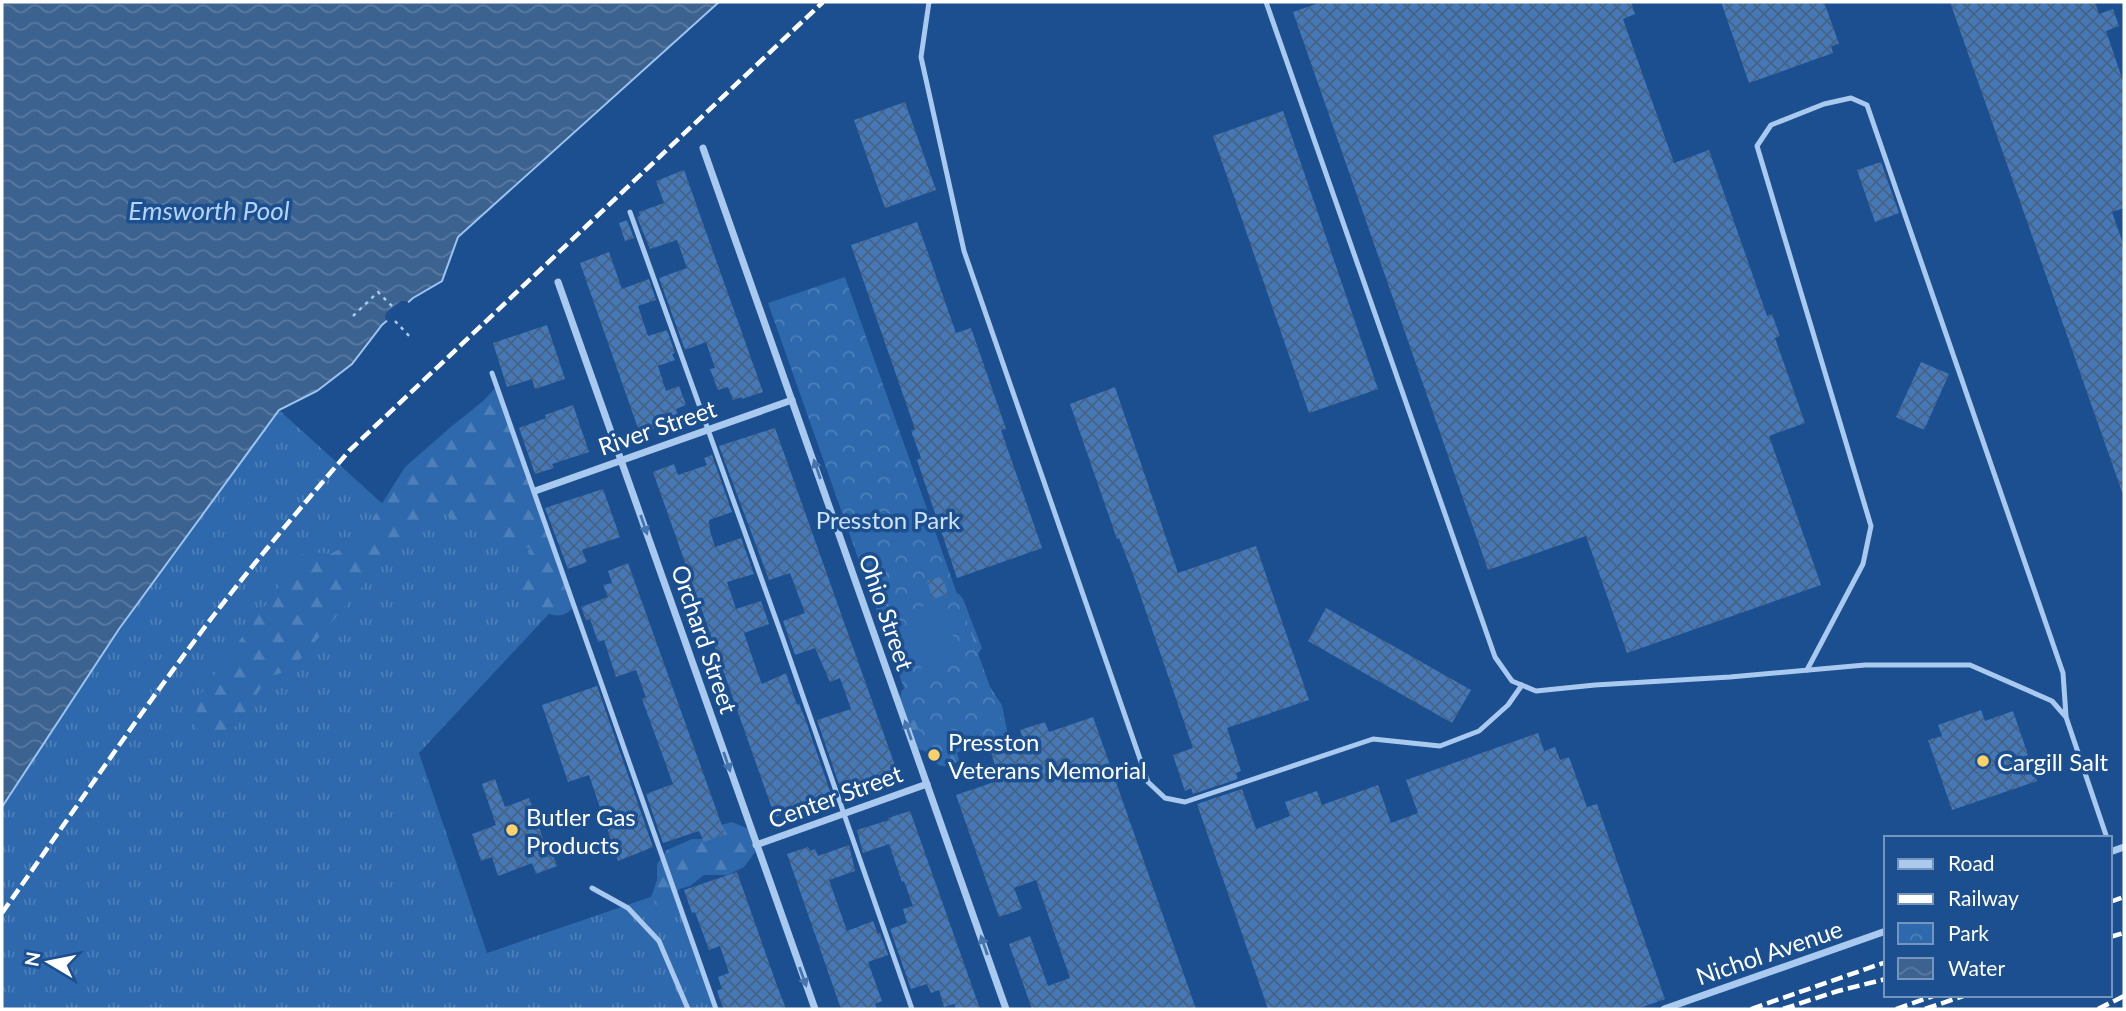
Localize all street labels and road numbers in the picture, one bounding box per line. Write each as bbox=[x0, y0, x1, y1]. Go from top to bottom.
street label: River Street bbox=[594, 393, 720, 461]
street label: Ohio Street bbox=[854, 550, 921, 674]
street label: Orchard Street bbox=[666, 561, 744, 717]
street label: Center Street bbox=[764, 758, 906, 834]
street label: Nichol Avenue bbox=[1692, 913, 1846, 991]

